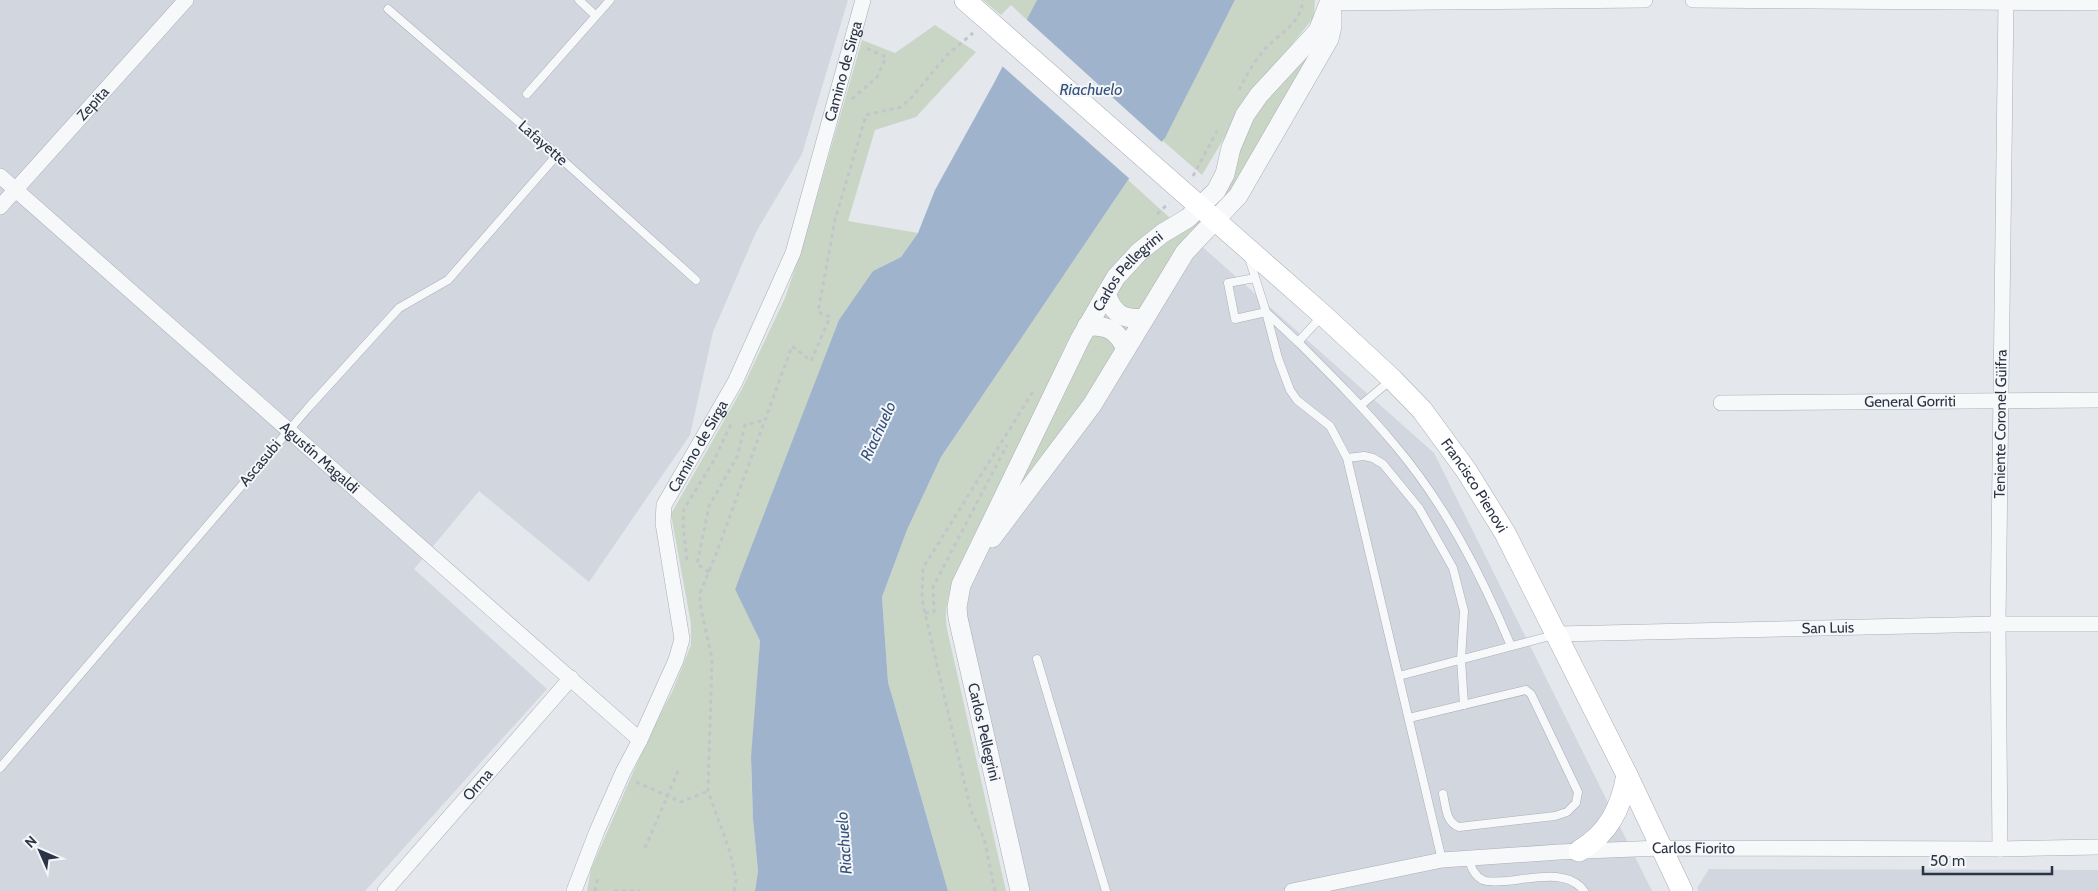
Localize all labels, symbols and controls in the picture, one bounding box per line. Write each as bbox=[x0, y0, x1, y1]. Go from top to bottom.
street label: Camino de Sirga bbox=[821, 18, 866, 124]
water label: Riachuelo bbox=[1060, 80, 1122, 99]
street label: Zepita bbox=[73, 82, 113, 124]
street label: Lafayette bbox=[515, 117, 572, 169]
street label: Carlos Pellegrini bbox=[1089, 228, 1166, 315]
street label: Teniente Coronel Güifra bbox=[1991, 349, 2011, 499]
street label: General Gorriti bbox=[1864, 392, 1956, 411]
street label: Camino de Sirga bbox=[664, 396, 732, 495]
water label: Riachuelo bbox=[856, 399, 900, 463]
street label: Agustín Magaldi bbox=[276, 418, 363, 497]
street label: Francisco Pienovi bbox=[1437, 435, 1511, 536]
street label: Ascasubi bbox=[235, 436, 285, 490]
street label: San Luis bbox=[1802, 618, 1854, 637]
street label: Carlos Pellegrini bbox=[964, 681, 1004, 783]
street label: Orma bbox=[459, 765, 497, 804]
water label: Riachuelo bbox=[832, 811, 856, 875]
north arrow bbox=[15, 826, 65, 876]
text: N bbox=[21, 832, 41, 852]
street label: Carlos Fiorito bbox=[1652, 839, 1735, 857]
scale bar bbox=[1923, 844, 2052, 876]
text: 50 m bbox=[1930, 852, 1965, 870]

